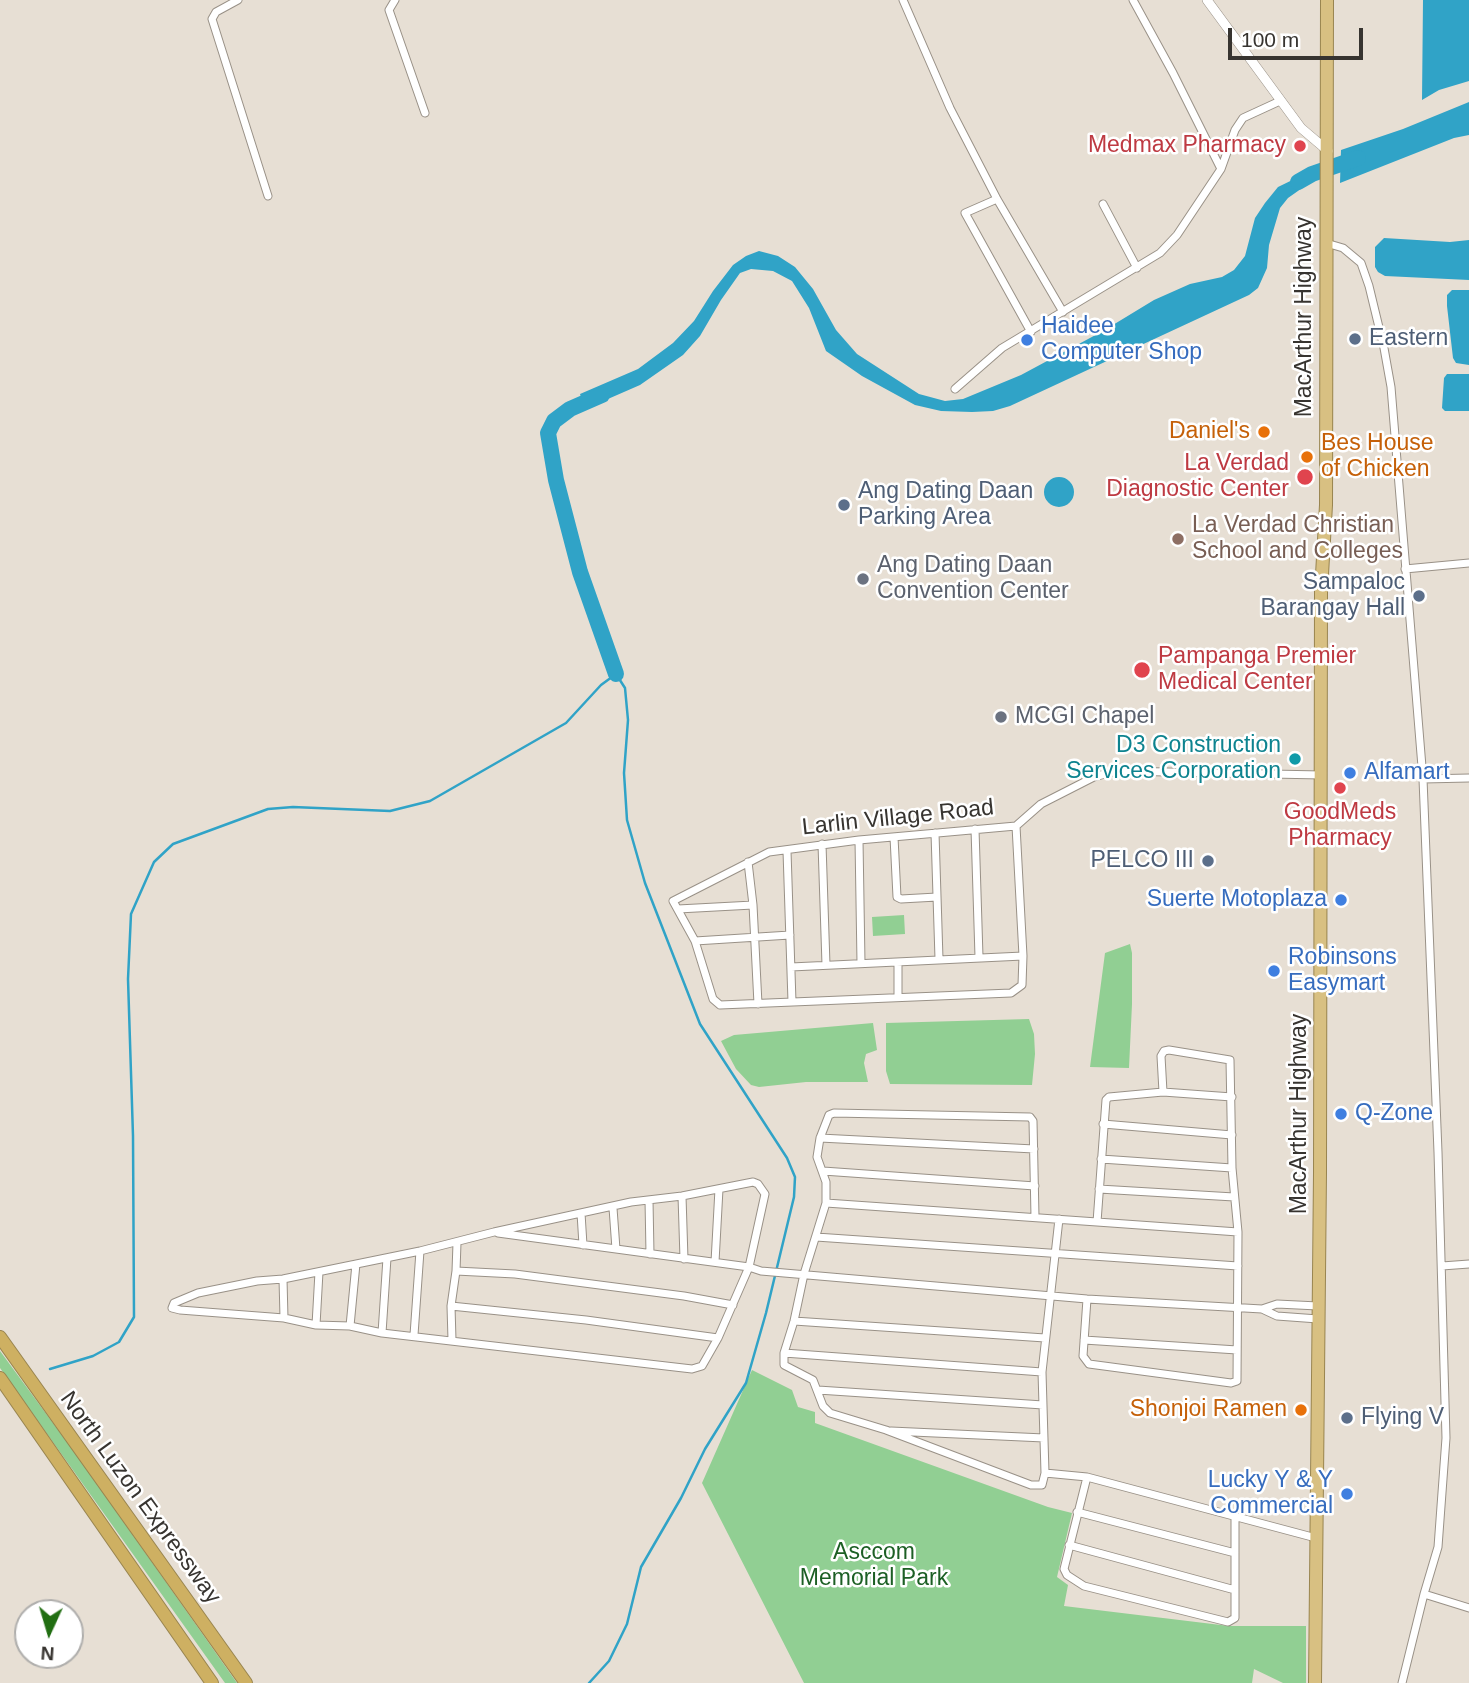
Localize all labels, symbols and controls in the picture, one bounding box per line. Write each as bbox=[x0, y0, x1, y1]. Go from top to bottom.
scale bar bbox=[1231, 14, 1366, 58]
text: 100 m bbox=[1241, 28, 1299, 51]
place label: Medmax Pharmacy bbox=[1088, 132, 1286, 160]
marker: Medmax Pharmacy bbox=[1292, 138, 1308, 154]
street label: MacArthur Highway bbox=[1291, 217, 1319, 417]
place label: Haidee Computer Shop bbox=[1041, 313, 1202, 367]
place label: Eastern bbox=[1369, 325, 1448, 353]
marker: Eastern bbox=[1347, 331, 1363, 347]
marker: Haidee Computer Shop bbox=[1019, 332, 1035, 348]
place label: Daniel's bbox=[1169, 418, 1250, 446]
marker: Daniel's bbox=[1256, 424, 1272, 440]
place label: Bes House of Chicken bbox=[1321, 430, 1434, 484]
marker: Bes House of Chicken bbox=[1299, 449, 1315, 465]
place label: La Verdad Diagnostic Center bbox=[1106, 450, 1289, 504]
marker: La Verdad Diagnostic Center bbox=[1295, 467, 1315, 487]
place label: Ang Dating Daan Parking Area bbox=[858, 478, 1033, 532]
marker: Ang Dating Daan Parking Area bbox=[836, 497, 852, 513]
place label: La Verdad Christian School and Colleges bbox=[1192, 512, 1403, 566]
marker: La Verdad Christian School and Colleges bbox=[1170, 531, 1186, 547]
place label: Ang Dating Daan Convention Center bbox=[877, 552, 1069, 606]
place label: Sampaloc Barangay Hall bbox=[1261, 569, 1405, 623]
marker: Ang Dating Daan Convention Center bbox=[855, 571, 871, 587]
marker: Sampaloc Barangay Hall bbox=[1411, 588, 1427, 604]
place label: Pampanga Premier Medical Center bbox=[1158, 643, 1356, 697]
marker: Pampanga Premier Medical Center bbox=[1132, 660, 1152, 680]
place label: MCGI Chapel bbox=[1015, 703, 1154, 731]
marker: MCGI Chapel bbox=[993, 709, 1009, 725]
place label: D3 Construction Services Corporation bbox=[1066, 732, 1281, 786]
marker: D3 Construction Services Corporation bbox=[1287, 751, 1303, 767]
place label: Alfamart bbox=[1364, 759, 1450, 787]
marker: Alfamart bbox=[1342, 765, 1358, 781]
marker: GoodMeds Pharmacy bbox=[1332, 780, 1348, 796]
street label: Larlin Village Road bbox=[801, 794, 995, 842]
place label: GoodMeds Pharmacy bbox=[1284, 799, 1396, 853]
place label: PELCO III bbox=[1090, 847, 1194, 875]
marker: PELCO III bbox=[1200, 853, 1216, 869]
place label: Suerte Motoplaza bbox=[1147, 886, 1327, 914]
marker: Suerte Motoplaza bbox=[1333, 892, 1349, 908]
place label: Robinsons Easymart bbox=[1288, 944, 1397, 998]
marker: Robinsons Easymart bbox=[1266, 963, 1282, 979]
street label: MacArthur Highway bbox=[1286, 1014, 1314, 1214]
place label: Q-Zone bbox=[1355, 1100, 1433, 1128]
marker: Q-Zone bbox=[1333, 1106, 1349, 1122]
street label: North Luzon Expressway bbox=[54, 1386, 226, 1610]
place label: Shonjoi Ramen bbox=[1130, 1396, 1287, 1424]
marker: Shonjoi Ramen bbox=[1293, 1402, 1309, 1418]
place label: Flying V bbox=[1361, 1404, 1444, 1432]
marker: Flying V bbox=[1339, 1410, 1355, 1426]
place label: Lucky Y & Y Commercial bbox=[1208, 1467, 1333, 1521]
marker: Lucky Y & Y Commercial bbox=[1339, 1486, 1355, 1502]
park label: Asccom Memorial Park bbox=[800, 1539, 948, 1593]
north arrow bbox=[14, 1599, 84, 1669]
text: N bbox=[40, 1642, 55, 1664]

